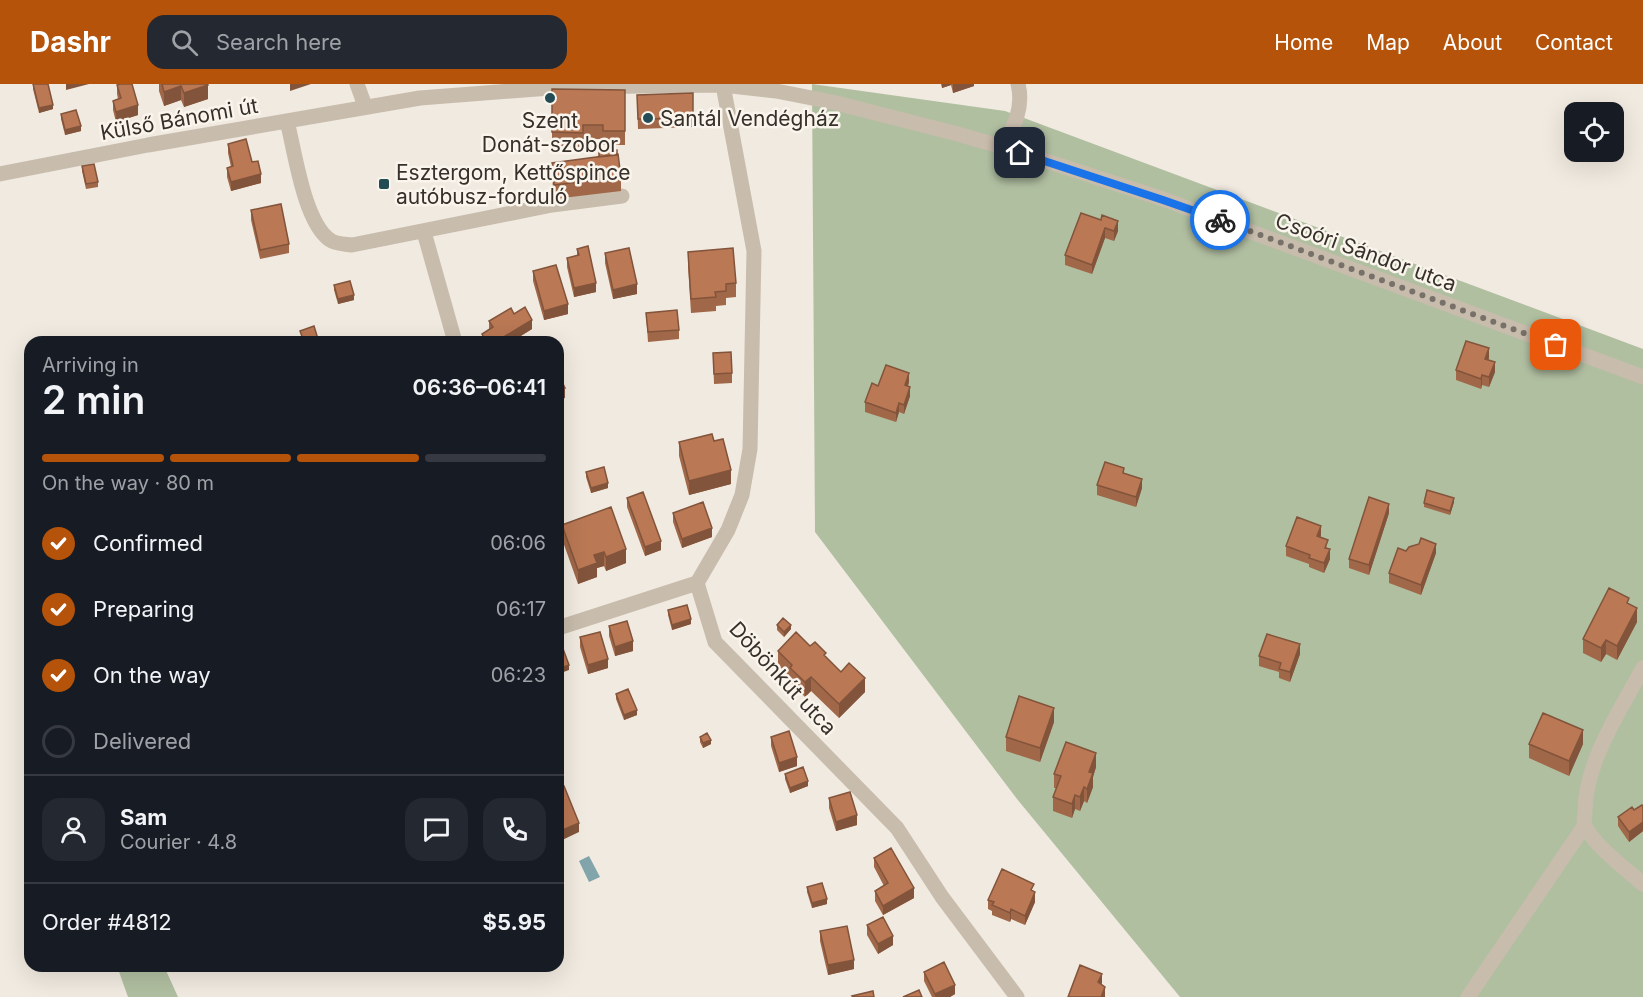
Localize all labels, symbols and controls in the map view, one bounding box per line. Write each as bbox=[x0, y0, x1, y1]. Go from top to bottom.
search box bbox=[147, 15, 567, 69]
text: Dashr bbox=[30, 25, 111, 59]
icon: search bbox=[168, 26, 201, 59]
text: Search here bbox=[216, 29, 342, 55]
text: Home bbox=[1274, 30, 1333, 55]
text: Map bbox=[1366, 30, 1410, 55]
text: About bbox=[1443, 30, 1502, 55]
text: Contact bbox=[1535, 30, 1613, 55]
marker: Szent Donát-szobor bbox=[543, 91, 557, 105]
street label: Külső Bánomi út bbox=[98, 93, 260, 145]
map controls bbox=[1564, 102, 1624, 162]
button: locate bbox=[1564, 102, 1624, 162]
place label: Santál Vendégház bbox=[660, 106, 839, 131]
place label: Szent Donát-szobor bbox=[482, 108, 618, 157]
marker: Santál Vendégház bbox=[641, 111, 655, 125]
pin bbox=[994, 127, 1045, 178]
icon: home bbox=[1003, 136, 1036, 169]
place label: Esztergom, Kettőspince autóbusz-forduló bbox=[396, 160, 630, 209]
marker: Esztergom, Kettőspince autóbusz-forduló bbox=[377, 177, 391, 191]
courier bbox=[1190, 190, 1250, 250]
icon: bike bbox=[1204, 204, 1237, 237]
street label: Csoóri Sándor utca bbox=[1272, 208, 1460, 296]
pin bbox=[1530, 319, 1581, 370]
icon: bag bbox=[1539, 328, 1572, 361]
text: Arriving in bbox=[42, 353, 139, 377]
text: 06:36–06:41 bbox=[412, 374, 546, 400]
text: 2 min bbox=[42, 376, 145, 423]
text: On the way · 80 m bbox=[42, 471, 214, 495]
icon: check bbox=[42, 527, 75, 560]
text: Confirmed bbox=[93, 530, 203, 556]
text: 06:06 bbox=[490, 531, 546, 555]
icon: check bbox=[42, 593, 75, 626]
text: Preparing bbox=[93, 596, 194, 622]
text: 06:17 bbox=[496, 597, 546, 621]
street label: Döbönkút utca bbox=[724, 616, 842, 740]
icon: check bbox=[42, 659, 75, 692]
text: On the way bbox=[93, 662, 211, 688]
text: 06:23 bbox=[491, 663, 546, 687]
text: Delivered bbox=[93, 728, 191, 754]
button: person bbox=[42, 798, 105, 861]
button: chat bbox=[405, 798, 468, 861]
button: phone bbox=[483, 798, 546, 861]
text: Sam bbox=[120, 804, 167, 830]
text: Courier · 4.8 bbox=[120, 830, 237, 854]
text: Order #4812 bbox=[42, 909, 172, 935]
text: $5.95 bbox=[483, 909, 546, 935]

